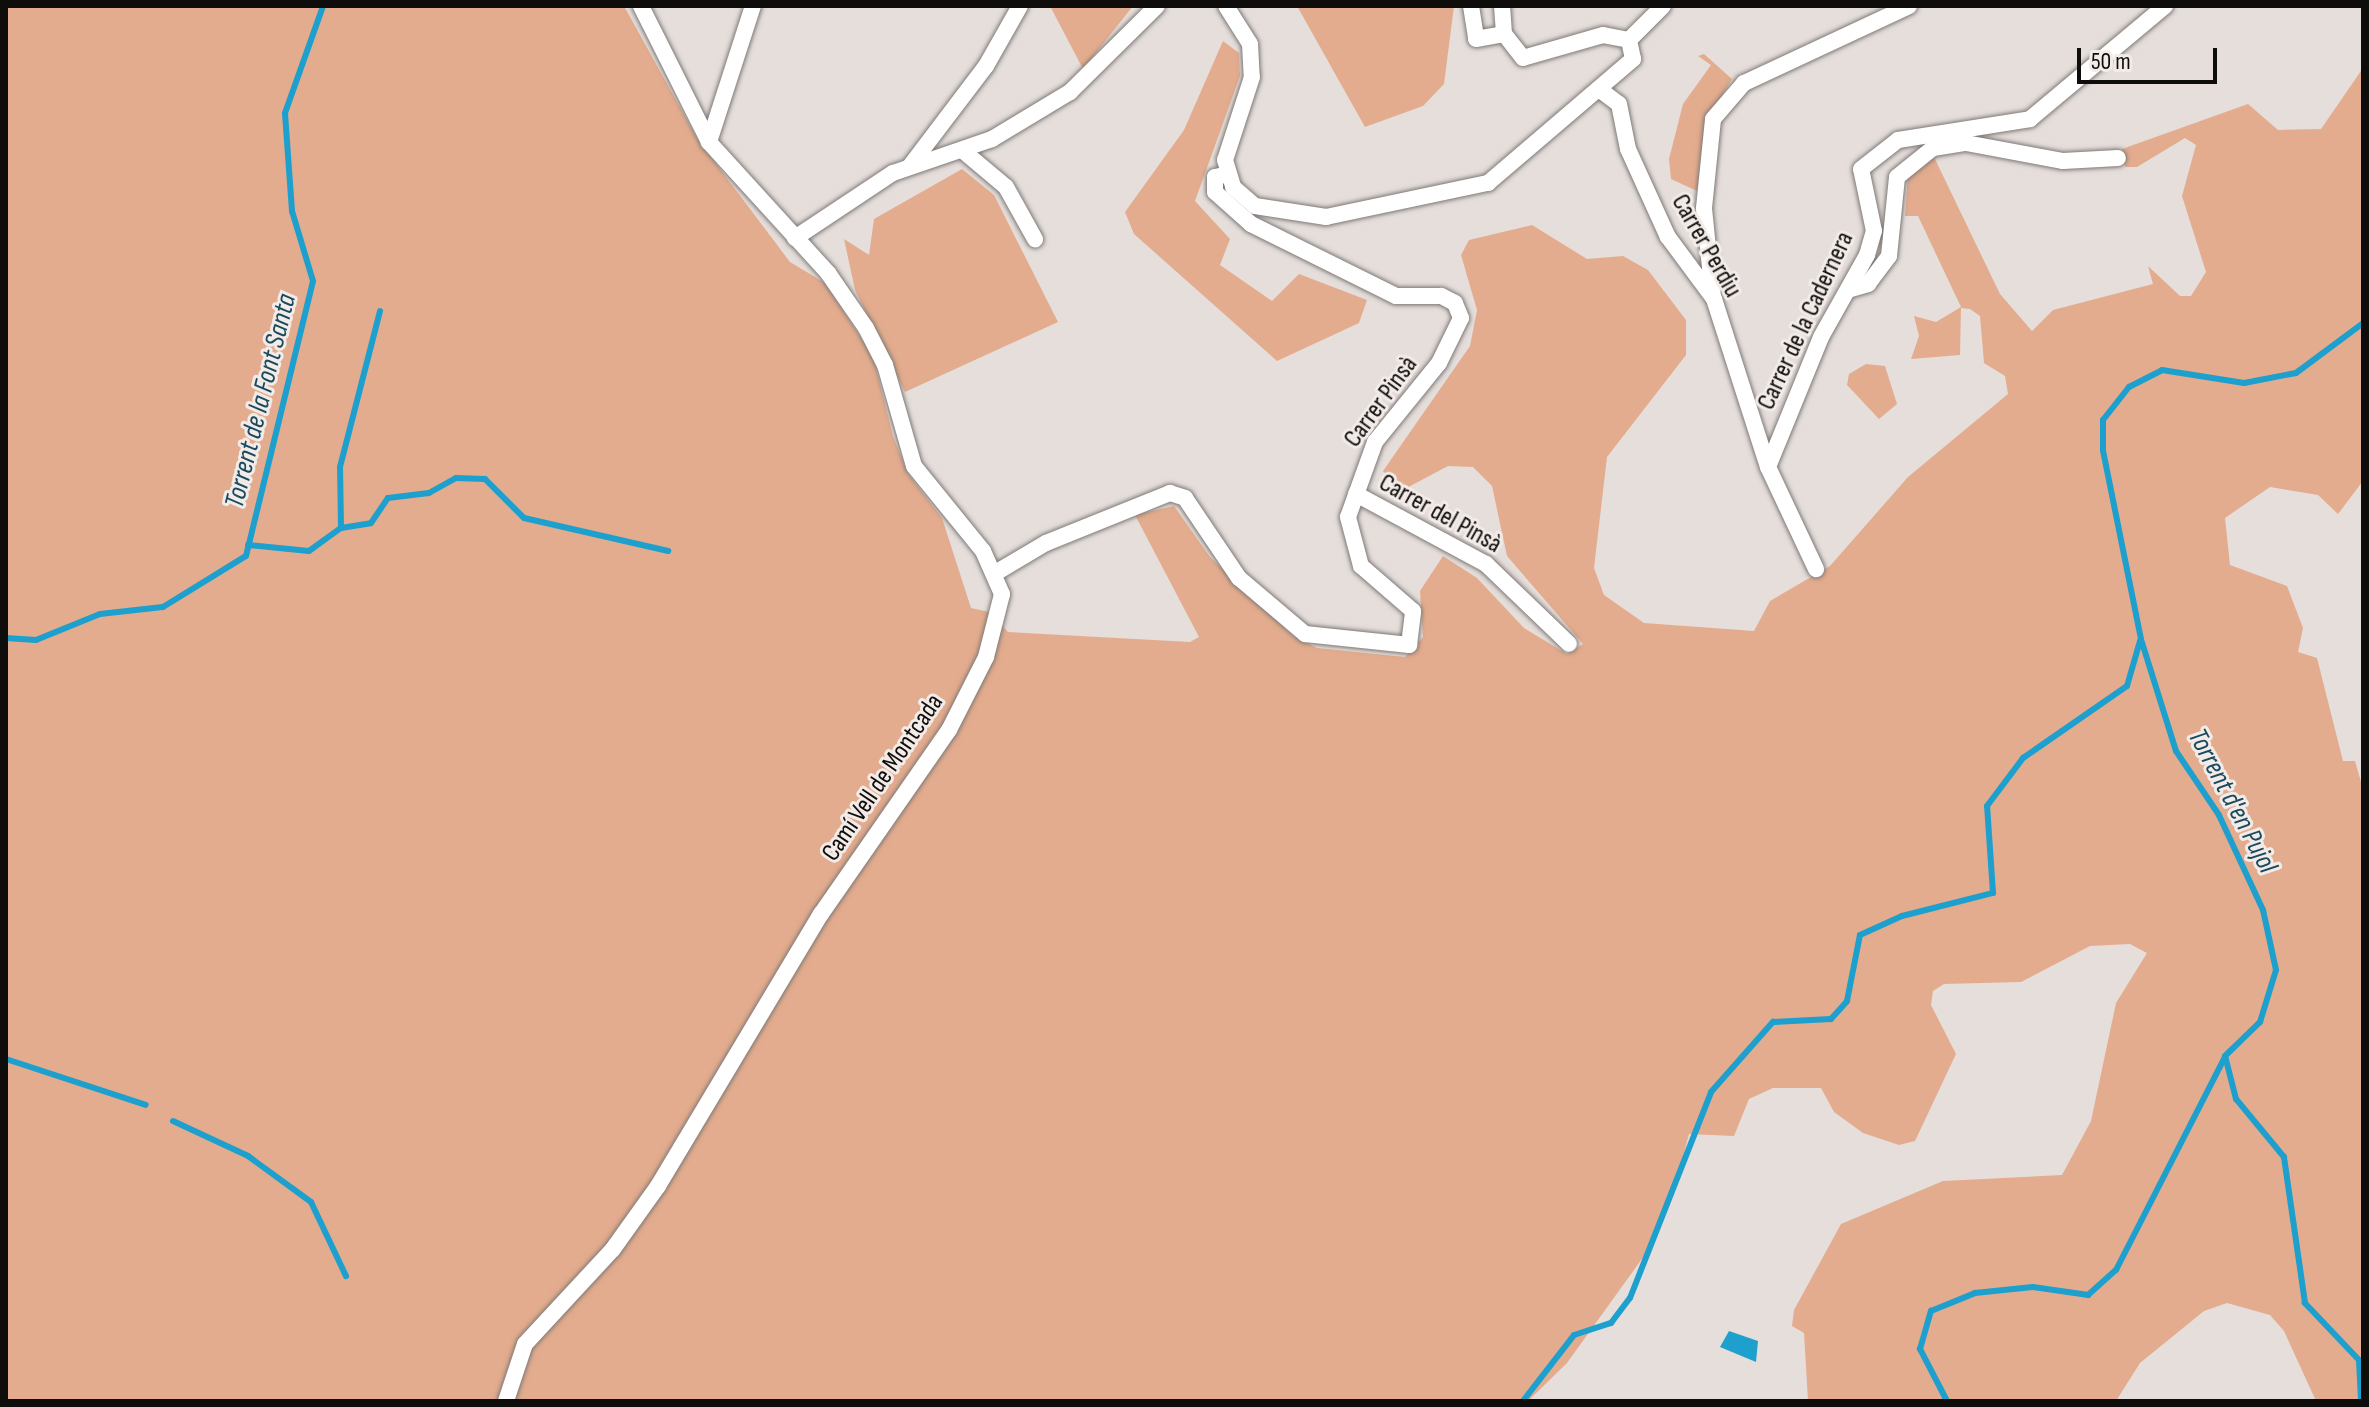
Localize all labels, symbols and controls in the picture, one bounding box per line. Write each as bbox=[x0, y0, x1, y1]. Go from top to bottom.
scale bar bbox=[2081, 32, 2221, 82]
text: 50 m bbox=[2091, 47, 2131, 76]
street label: Carrer Perdiu bbox=[1664, 189, 1748, 303]
street label: Carrer de la Cadernera bbox=[1751, 227, 1861, 415]
water label: Torrent de la Font Santa bbox=[218, 290, 304, 512]
street label: Carrer Pinsà bbox=[1338, 350, 1424, 454]
street label: Carrer del Pinsà bbox=[1373, 468, 1507, 560]
street label: Camí Vell de Montcada bbox=[816, 689, 950, 867]
water label: Torrent d'en Pujol bbox=[2180, 723, 2284, 879]

